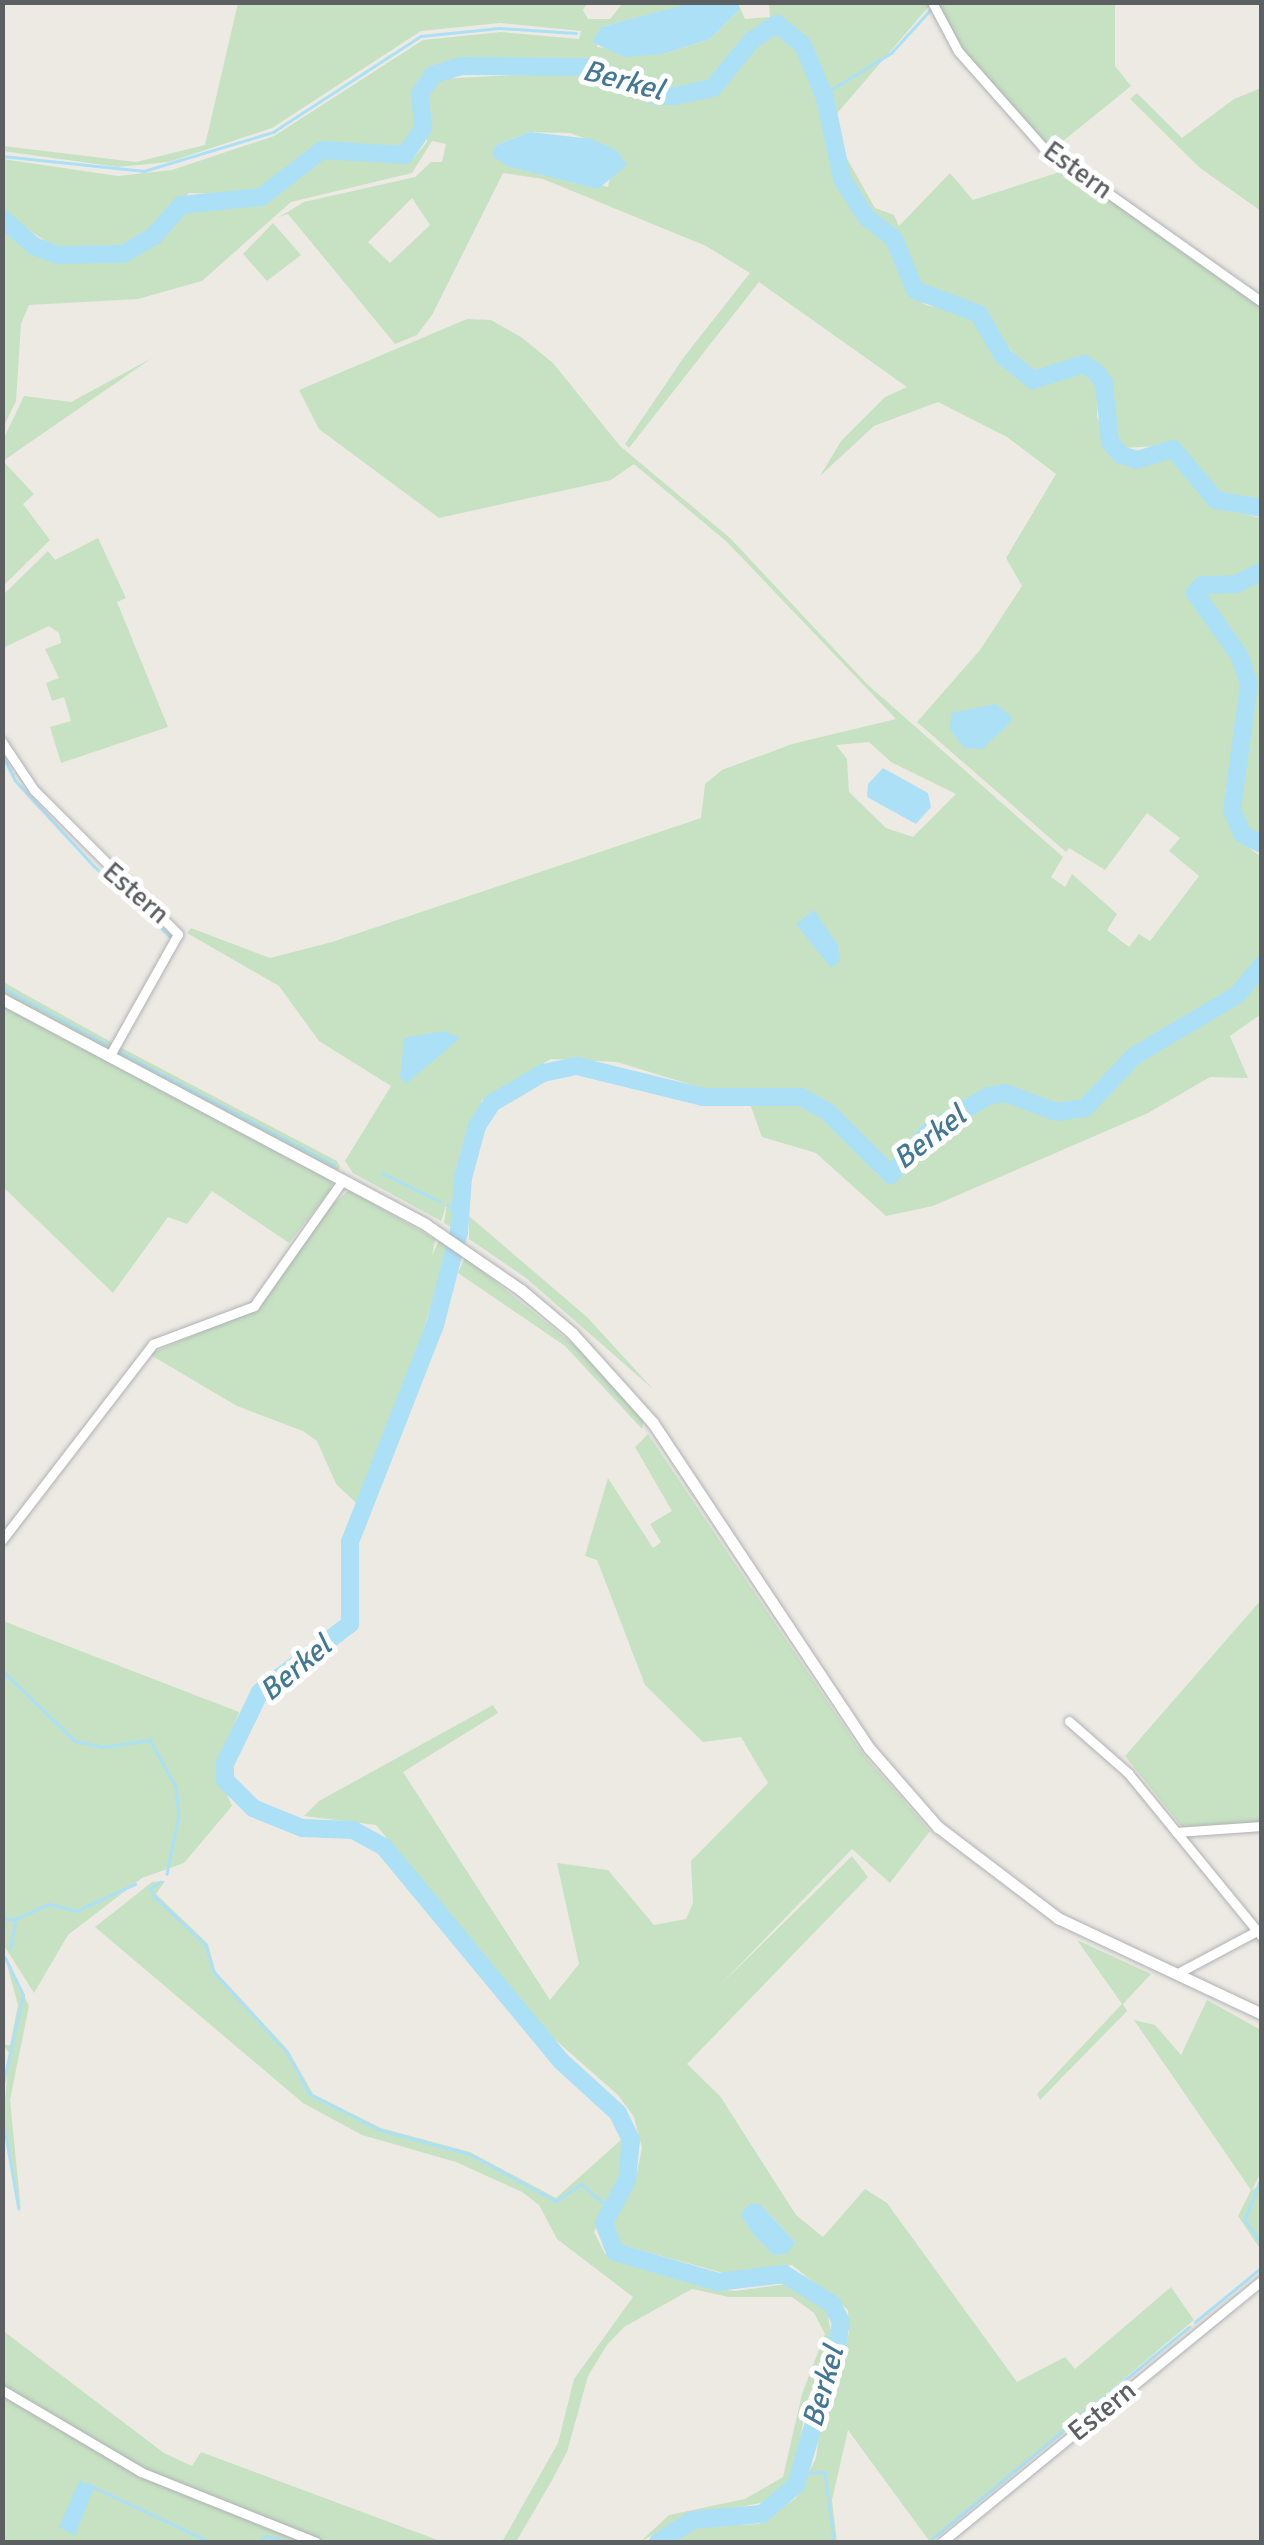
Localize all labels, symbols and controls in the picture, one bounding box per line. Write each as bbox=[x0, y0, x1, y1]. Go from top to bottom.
water label: Berkel bbox=[579, 53, 667, 109]
street label: Estern bbox=[1037, 134, 1119, 206]
street label: Estern bbox=[96, 855, 176, 931]
water label: Berkel bbox=[886, 1098, 974, 1178]
water label: Berkel bbox=[253, 1629, 339, 1709]
water label: Berkel bbox=[795, 2342, 853, 2432]
street label: Estern bbox=[1061, 2374, 1143, 2448]

